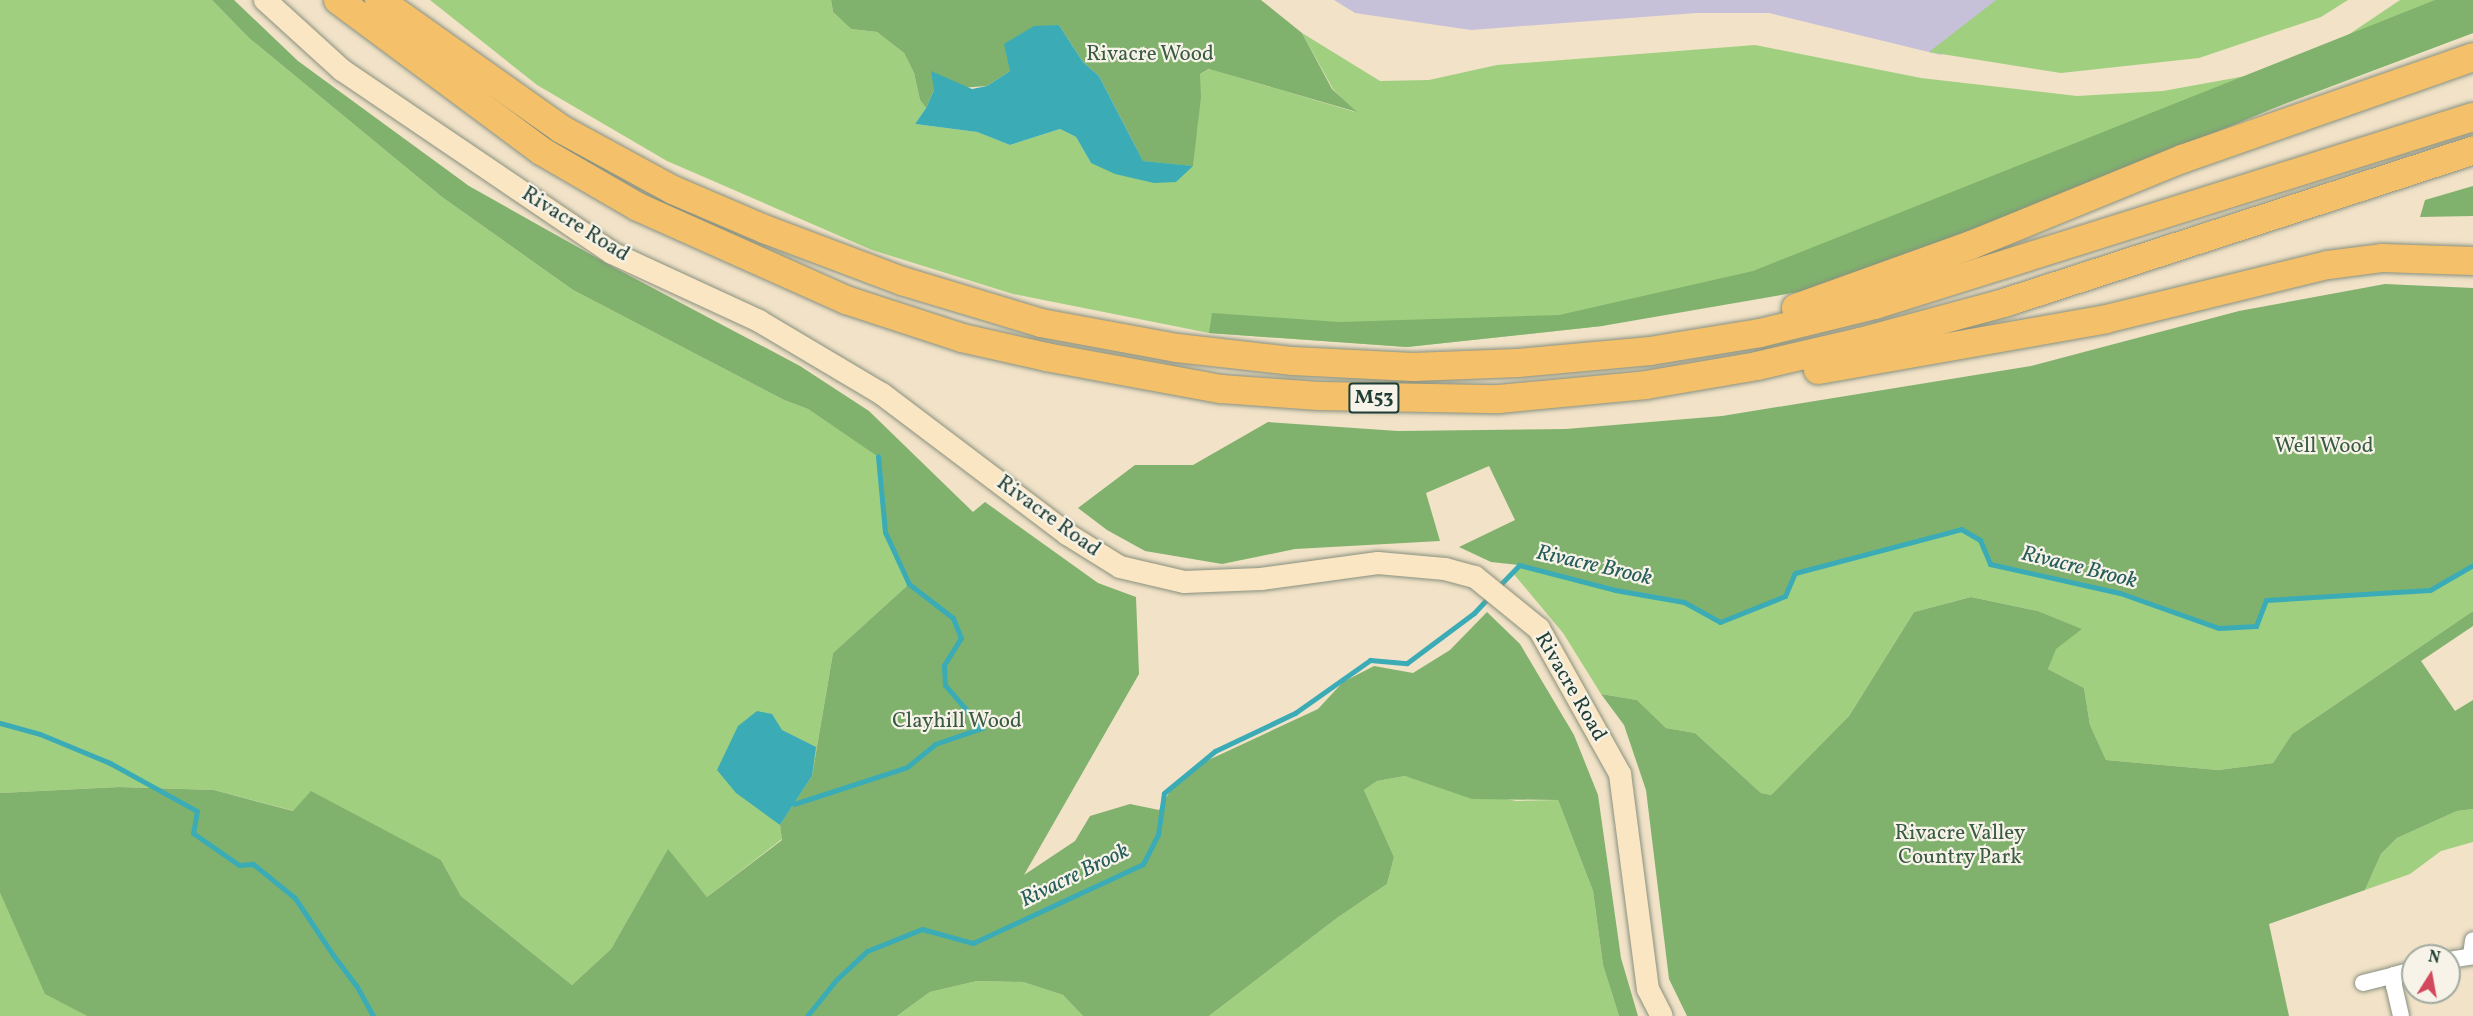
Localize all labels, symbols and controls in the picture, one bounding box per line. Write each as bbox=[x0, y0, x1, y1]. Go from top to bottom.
park label: Rivacre Wood bbox=[1086, 42, 1214, 68]
street label: Rivacre Road bbox=[517, 182, 633, 268]
road number: M53 bbox=[1347, 381, 1401, 415]
park label: Well Wood bbox=[2274, 434, 2374, 460]
street label: Rivacre Road bbox=[991, 471, 1105, 563]
water label: Rivacre Brook bbox=[1533, 540, 1655, 592]
water label: Rivacre Brook bbox=[2018, 541, 2140, 595]
street label: Rivacre Road bbox=[1529, 628, 1611, 746]
park label: Clayhill Wood bbox=[892, 709, 1022, 735]
park label: Rivacre Valley Country Park bbox=[1894, 821, 2026, 871]
water label: Rivacre Brook bbox=[1016, 838, 1134, 914]
north arrow bbox=[2401, 944, 2461, 1004]
text: N bbox=[2426, 946, 2442, 970]

